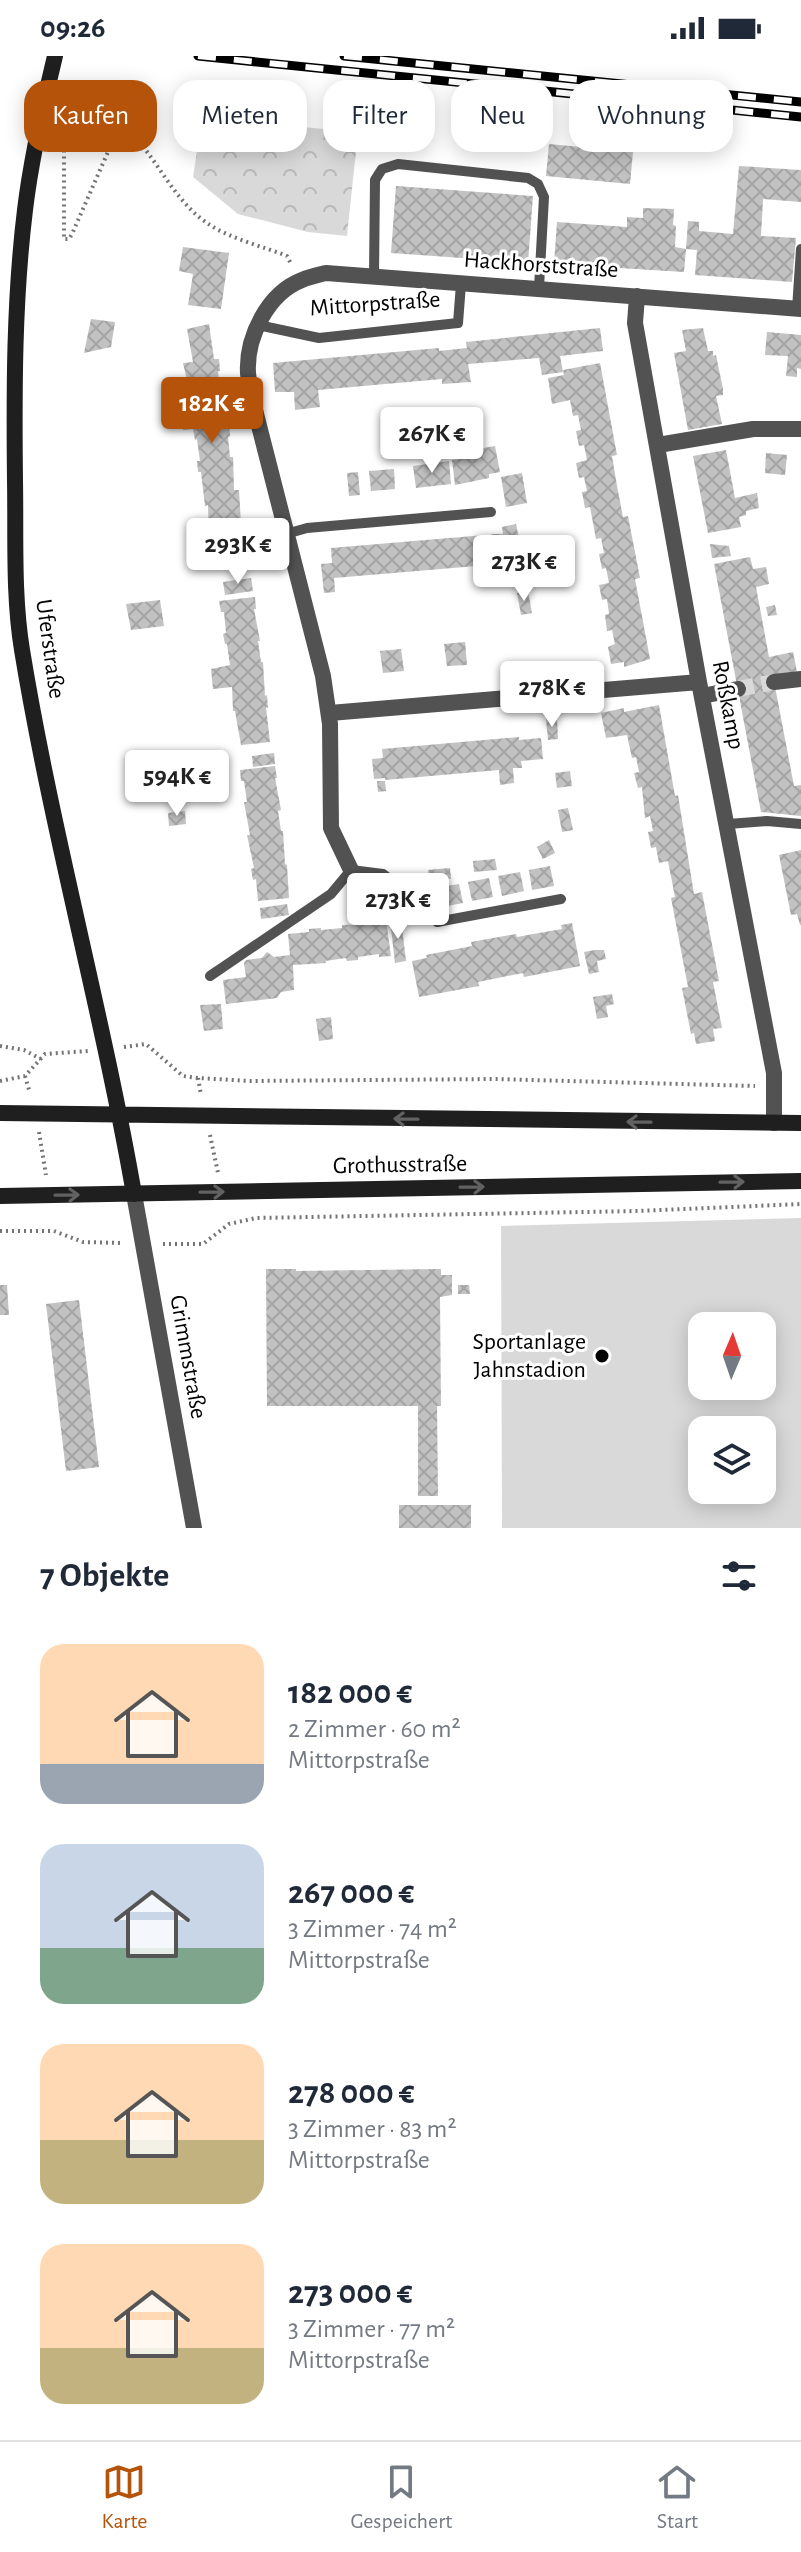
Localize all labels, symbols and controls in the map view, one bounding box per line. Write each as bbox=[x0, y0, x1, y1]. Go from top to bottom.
text: 09:26 bbox=[40, 13, 106, 43]
chip: Kaufen bbox=[24, 80, 157, 152]
chip: Mieten bbox=[173, 80, 307, 152]
chip: Filter bbox=[323, 80, 435, 152]
chip: Neu bbox=[451, 80, 553, 152]
chip: Wohnung bbox=[569, 80, 733, 152]
street label: Hackhorststraße bbox=[463, 248, 619, 282]
street label: Mittorpstraße bbox=[309, 287, 441, 321]
pin: 182K € bbox=[147, 377, 277, 445]
text: 182K € bbox=[179, 390, 245, 416]
pin: 267K € bbox=[367, 407, 497, 475]
text: 267K € bbox=[398, 420, 466, 446]
pin: 293K € bbox=[173, 518, 303, 586]
text: 293K € bbox=[204, 531, 272, 557]
pin: 273K € bbox=[459, 535, 589, 603]
text: 273K € bbox=[491, 548, 557, 574]
street label: Uferstraße bbox=[31, 598, 69, 700]
street label: Roßkamp bbox=[708, 659, 748, 751]
pin: 278K € bbox=[487, 661, 617, 729]
text: 278K € bbox=[518, 674, 586, 700]
pin: 594K € bbox=[112, 750, 242, 818]
text: 594K € bbox=[143, 763, 211, 789]
pin: 273K € bbox=[333, 873, 463, 941]
text: 273K € bbox=[365, 886, 431, 912]
one-way arrow bbox=[393, 1111, 420, 1126]
one-way arrow bbox=[626, 1114, 653, 1130]
street label: Grothusstraße bbox=[333, 1152, 467, 1178]
one-way arrow bbox=[718, 1175, 745, 1190]
one-way arrow bbox=[458, 1180, 485, 1195]
one-way arrow bbox=[198, 1185, 225, 1200]
one-way arrow bbox=[53, 1187, 80, 1203]
street label: Grimmstraße bbox=[165, 1293, 211, 1421]
north arrow bbox=[688, 1312, 776, 1400]
map controls bbox=[688, 1312, 776, 1504]
place label: Sportanlage Jahnstadion bbox=[473, 1330, 586, 1382]
marker: Sportanlage Jahnstadion bbox=[593, 1347, 611, 1365]
button: layers bbox=[688, 1416, 776, 1504]
icon: filters bbox=[717, 1554, 761, 1598]
text: 7 Objekte bbox=[40, 1559, 169, 1593]
icon: home bbox=[104, 1676, 200, 1772]
text: 182 000 € bbox=[288, 1676, 412, 1710]
text: 2 Zimmer · 60 m² bbox=[288, 1716, 461, 1742]
text: Mittorpstraße bbox=[288, 1747, 430, 1773]
icon: home bbox=[104, 1876, 200, 1972]
text: 267 000 € bbox=[288, 1876, 414, 1910]
text: 3 Zimmer · 74 m² bbox=[288, 1916, 457, 1942]
text: Mittorpstraße bbox=[288, 1947, 430, 1973]
icon: home bbox=[104, 2076, 200, 2172]
text: 278 000 € bbox=[288, 2076, 415, 2110]
text: 3 Zimmer · 83 m² bbox=[288, 2116, 456, 2142]
text: Mittorpstraße bbox=[288, 2147, 430, 2173]
icon: home bbox=[104, 2276, 200, 2372]
text: 273 000 € bbox=[288, 2276, 413, 2310]
text: 3 Zimmer · 77 m² bbox=[288, 2316, 455, 2342]
text: Mittorpstraße bbox=[288, 2347, 430, 2373]
tab: Karte bbox=[102, 2460, 147, 2534]
tab: Gespeichert bbox=[350, 2460, 452, 2534]
tab: Start bbox=[655, 2460, 699, 2534]

